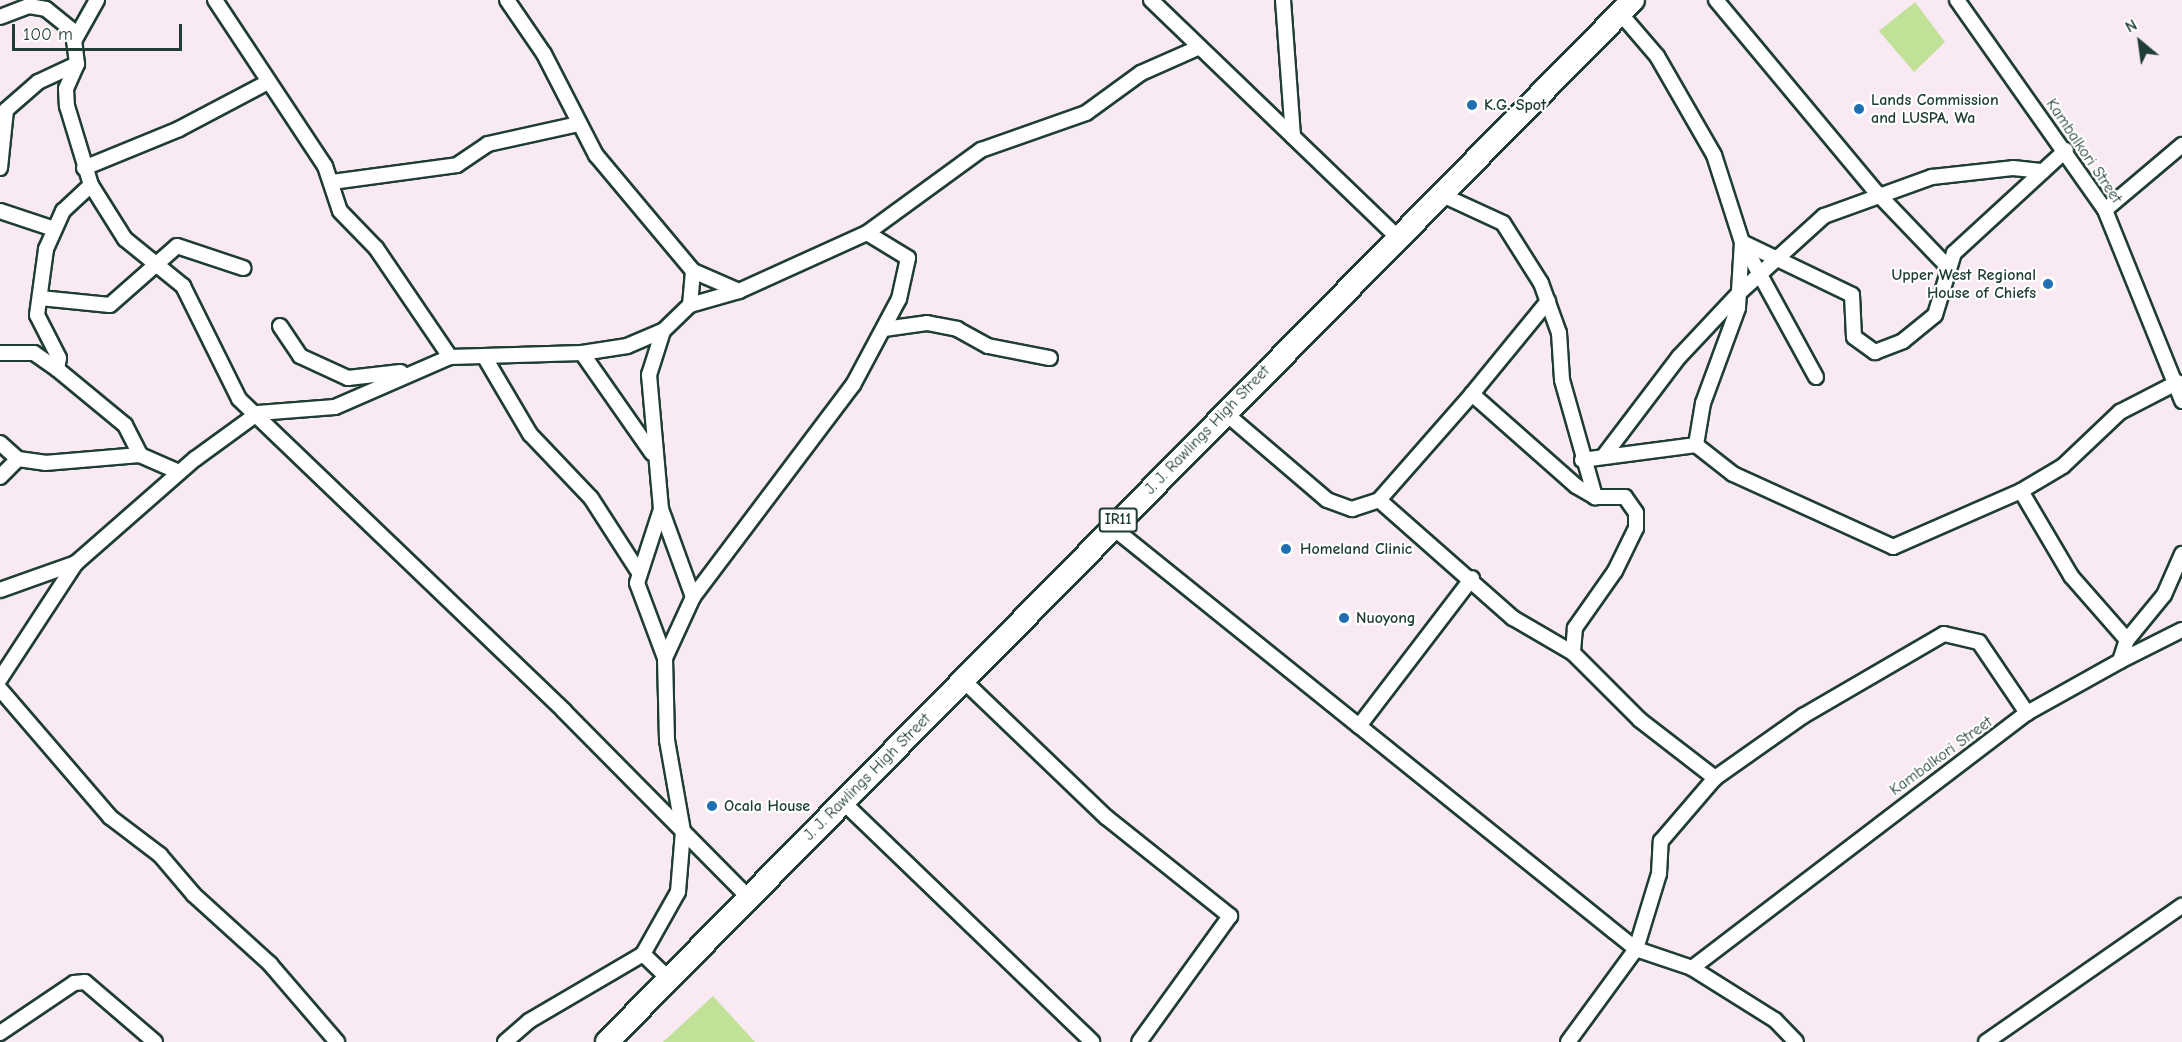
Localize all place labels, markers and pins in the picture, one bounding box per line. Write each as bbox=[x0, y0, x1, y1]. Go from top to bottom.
place label: Lands Commission and LUSPA, Wa bbox=[1871, 90, 1999, 128]
place label: K.G. Spot bbox=[1484, 95, 1546, 115]
marker: K.G. Spot bbox=[1465, 98, 1479, 112]
marker: Lands Commission and LUSPA, Wa bbox=[1852, 102, 1866, 116]
place label: Upper West Regional House of Chiefs bbox=[1892, 265, 2036, 303]
marker: Upper West Regional House of Chiefs bbox=[2041, 277, 2055, 291]
place label: Homeland Clinic bbox=[1300, 539, 1412, 559]
marker: Homeland Clinic bbox=[1277, 540, 1295, 558]
place label: Nuoyong bbox=[1356, 608, 1416, 628]
marker: Nuoyong bbox=[1337, 611, 1351, 625]
place label: Ocala House bbox=[724, 796, 810, 816]
marker: Ocala House bbox=[705, 799, 719, 813]

